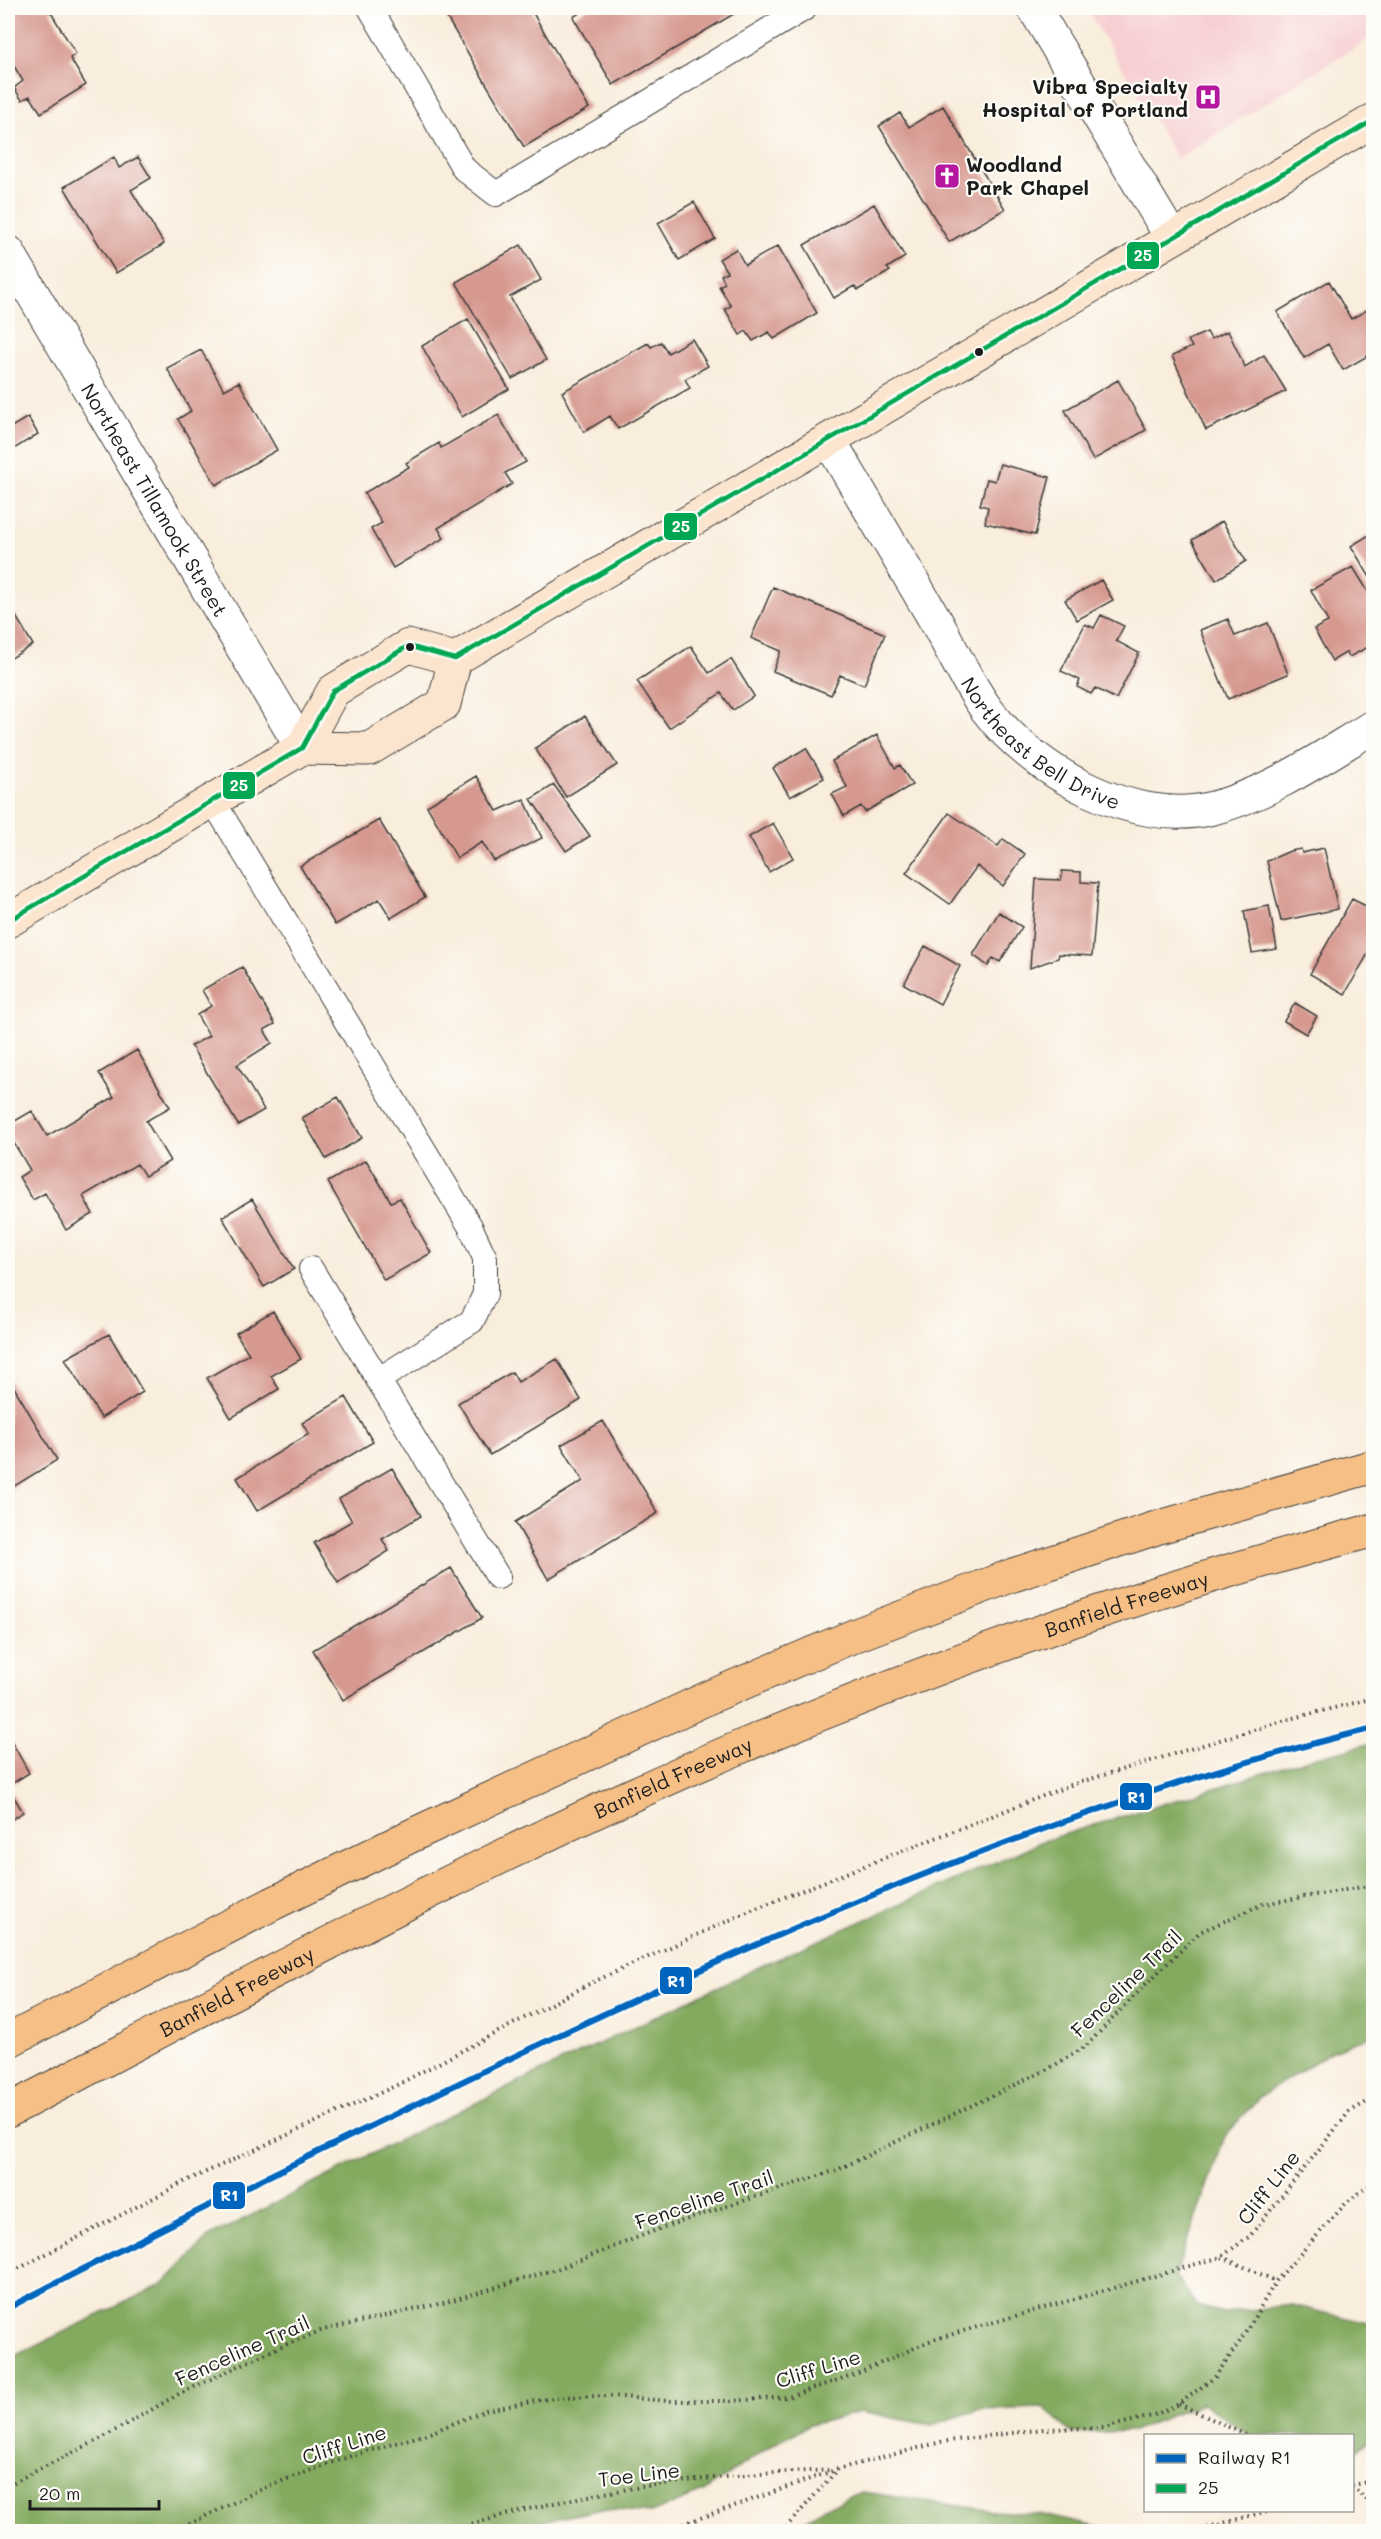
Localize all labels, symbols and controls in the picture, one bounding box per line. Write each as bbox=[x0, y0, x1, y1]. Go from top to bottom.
place label: Vibra Specialty Hospital of Portland bbox=[982, 73, 1188, 122]
hospital icon: Vibra Specialty Hospital of Portland bbox=[1193, 82, 1223, 112]
place label: Woodland Park Chapel bbox=[966, 151, 1089, 200]
church icon: Woodland Park Chapel bbox=[932, 161, 962, 191]
line badge: 25 bbox=[1126, 241, 1160, 270]
text: 25 bbox=[1134, 244, 1152, 265]
unlabelled marker bbox=[973, 346, 985, 358]
street label: Northeast Tillamook Street bbox=[76, 378, 234, 621]
line badge: 25 bbox=[663, 512, 698, 541]
text: 25 bbox=[672, 515, 690, 536]
unlabelled marker bbox=[404, 641, 416, 653]
street label: Northeast Bell Drive bbox=[956, 672, 1124, 815]
line badge: 25 bbox=[222, 771, 256, 800]
text: 25 bbox=[230, 774, 248, 795]
street label: Banfield Freeway bbox=[1041, 1565, 1211, 1642]
street label: Banfield Freeway bbox=[589, 1731, 756, 1824]
line badge: R1 bbox=[1119, 1782, 1153, 1811]
text: R1 bbox=[1127, 1786, 1145, 1807]
street label: Fenceline Trail bbox=[1065, 1923, 1187, 2043]
street label: Banfield Freeway bbox=[155, 1940, 318, 2042]
line badge: R1 bbox=[659, 1966, 693, 1995]
text: R1 bbox=[667, 1970, 685, 1991]
street label: Cliff Line bbox=[1231, 2145, 1305, 2229]
street label: Fenceline Trail bbox=[631, 2163, 777, 2235]
line badge: R1 bbox=[212, 2181, 246, 2210]
text: R1 bbox=[220, 2184, 238, 2205]
street label: Fenceline Trail bbox=[171, 2309, 313, 2391]
street label: Cliff Line bbox=[772, 2343, 864, 2393]
street label: Cliff Line bbox=[298, 2418, 390, 2470]
legend bbox=[1144, 2434, 1354, 2512]
text: Railway R1 bbox=[1198, 2445, 1291, 2469]
street label: Toe Line bbox=[597, 2456, 681, 2492]
scale bar bbox=[30, 2473, 159, 2511]
text: 25 bbox=[1198, 2475, 1219, 2499]
text: 20 m bbox=[39, 2481, 80, 2505]

